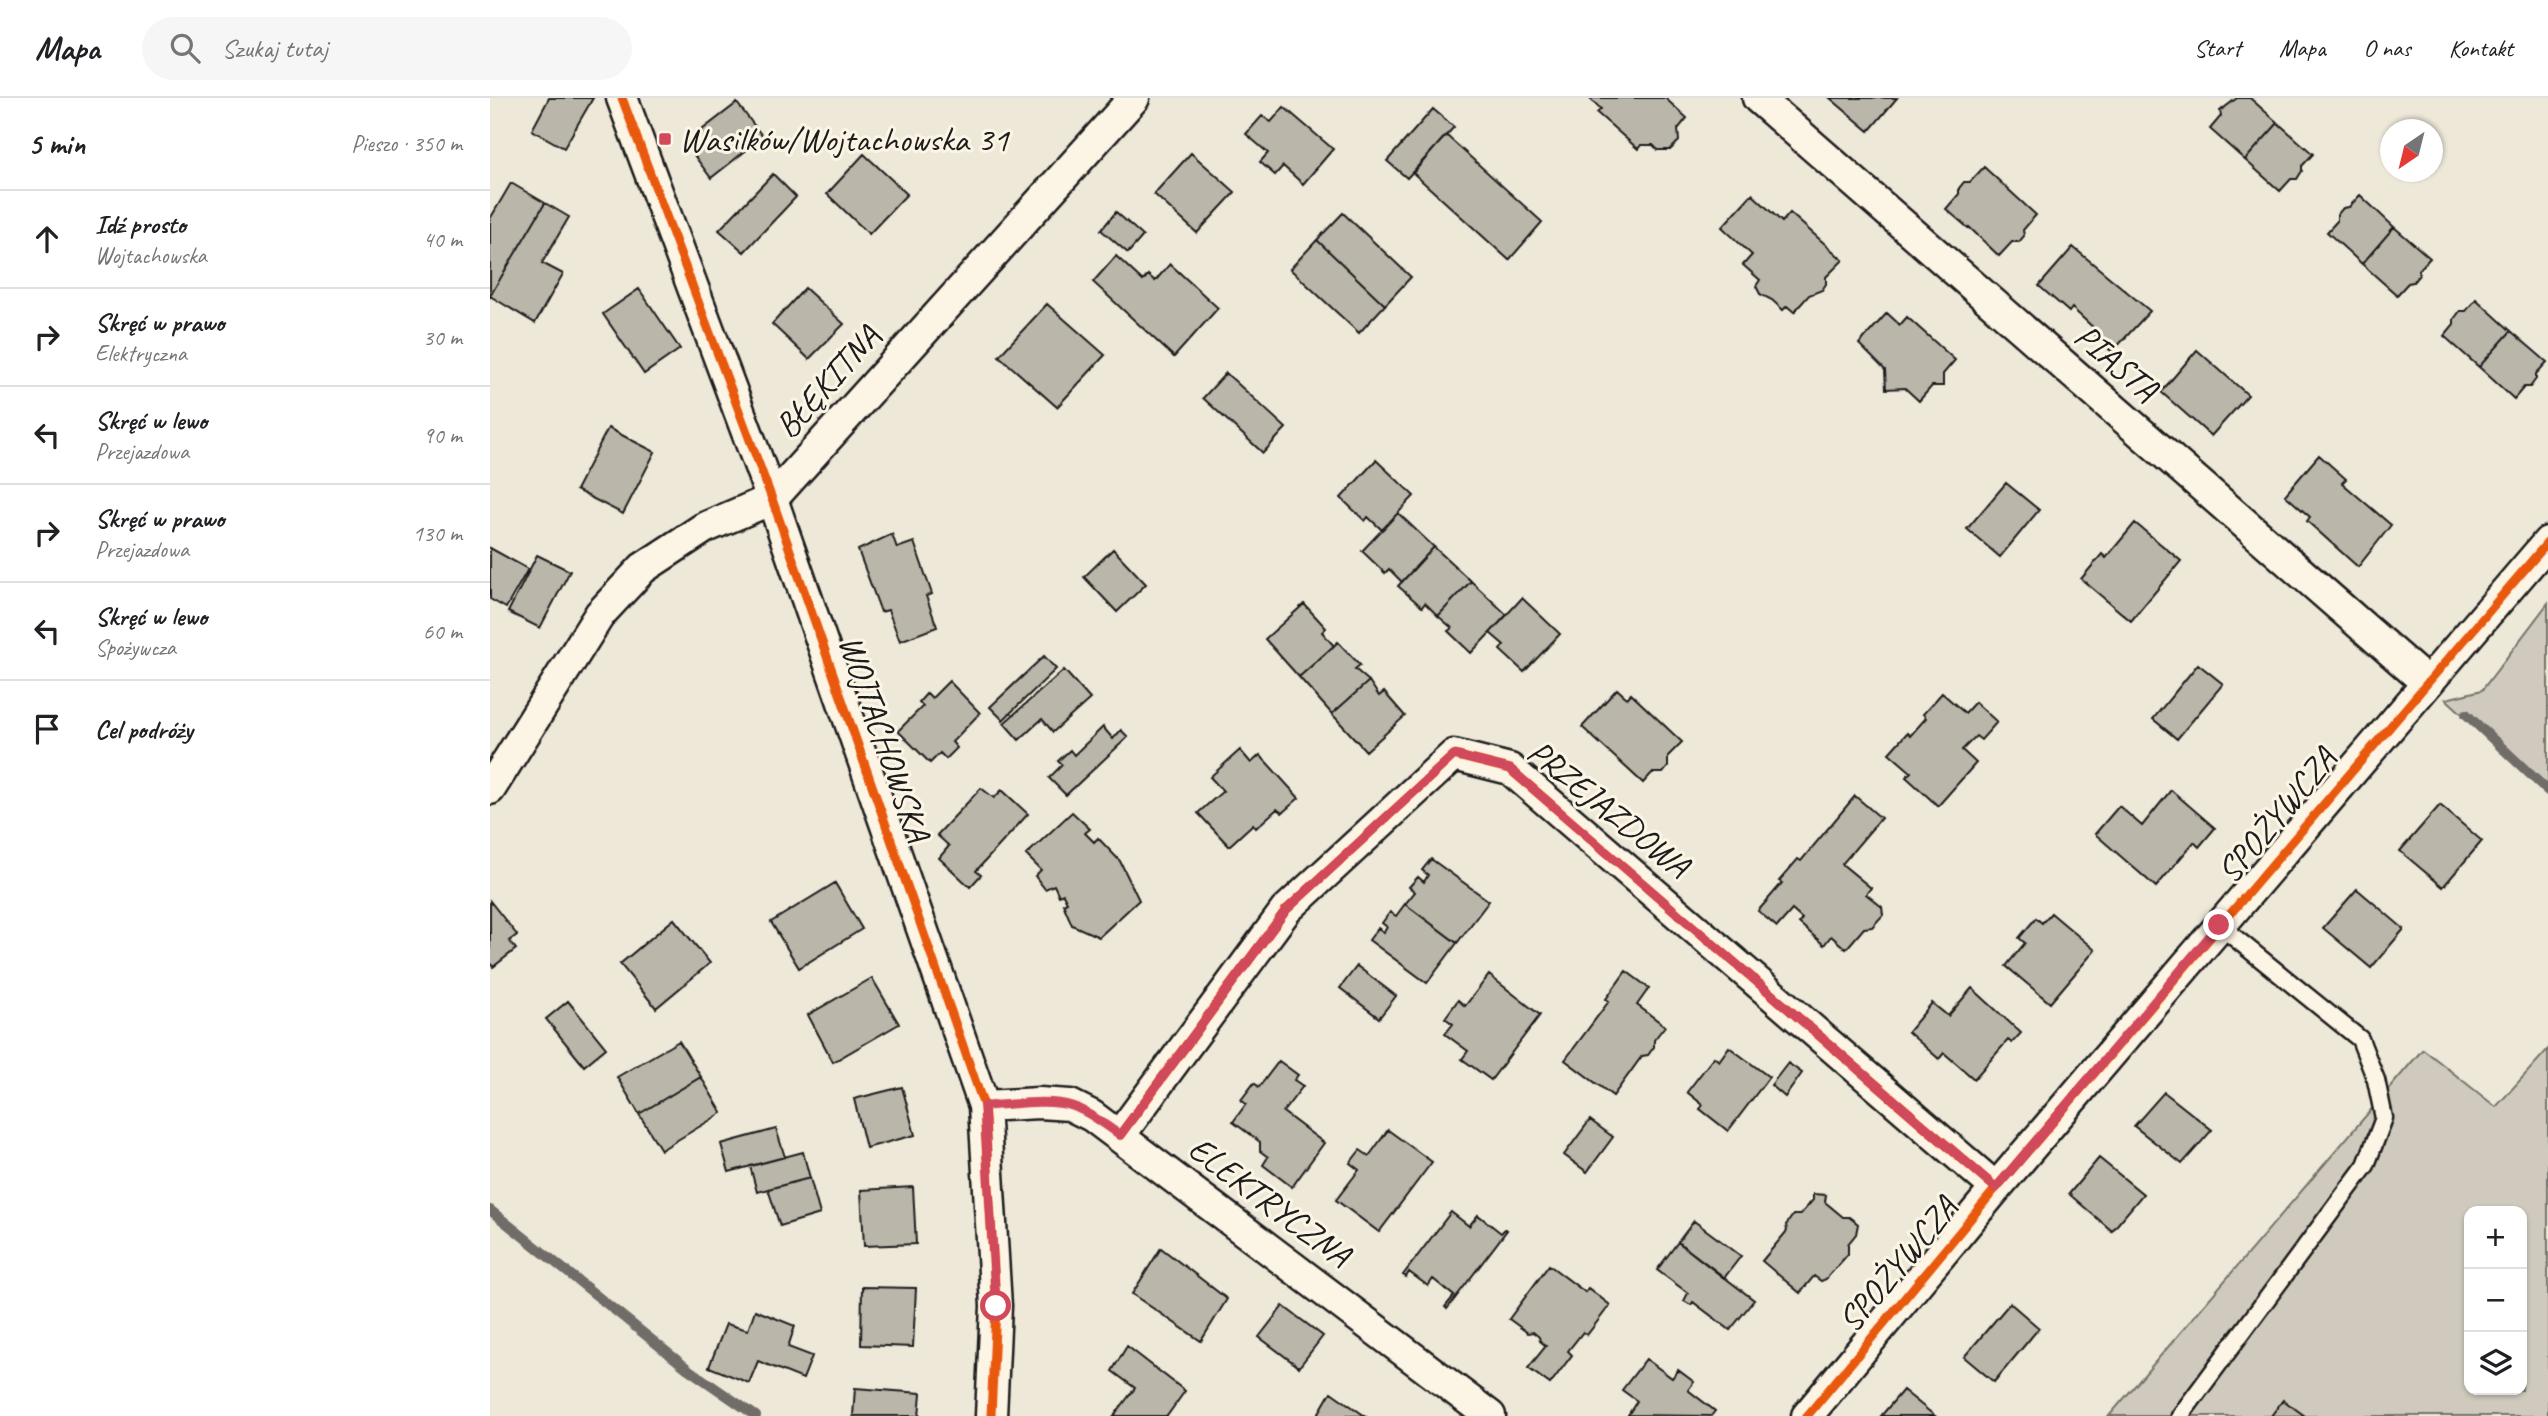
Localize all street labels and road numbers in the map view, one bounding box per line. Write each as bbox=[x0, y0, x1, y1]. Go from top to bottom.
street label: BŁĘKITNA bbox=[765, 314, 891, 447]
street label: PIASTA bbox=[2065, 314, 2169, 412]
street label: WOJTACHOWSKA bbox=[828, 629, 941, 849]
street label: PRZEJAZDOWA bbox=[1518, 729, 1700, 888]
street label: SPOŻYWCZA bbox=[2207, 737, 2347, 892]
street label: ELEKTRYCZNA bbox=[1180, 1126, 1361, 1278]
street label: SPOŻYWCZA bbox=[1828, 1186, 1968, 1341]

